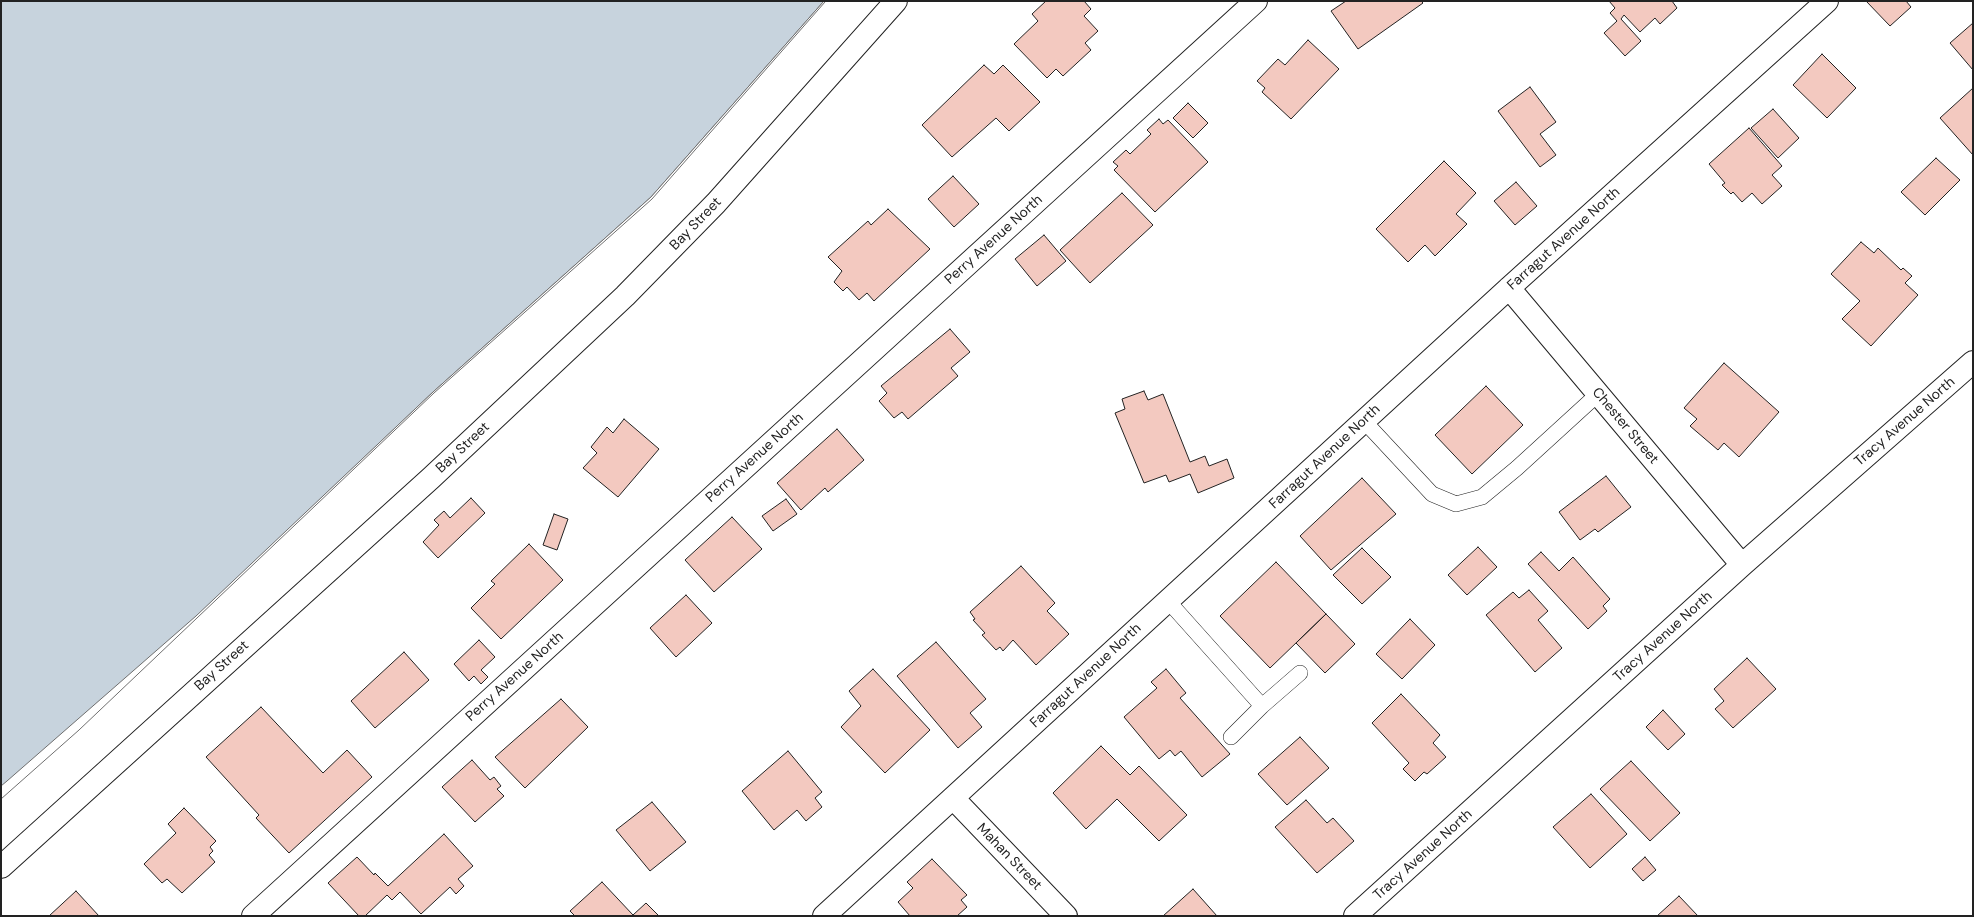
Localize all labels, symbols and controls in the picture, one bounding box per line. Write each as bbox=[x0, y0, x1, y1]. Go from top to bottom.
street label: Farragut Avenue North bbox=[1504, 184, 1624, 294]
street label: Perry Avenue North bbox=[942, 192, 1046, 288]
street label: Bay Street bbox=[667, 194, 725, 254]
street label: Tracy Avenue North bbox=[1851, 374, 1959, 470]
street label: Chester Street bbox=[1588, 384, 1662, 468]
street label: Farragut Avenue North bbox=[1266, 401, 1384, 513]
street label: Perry Avenue North bbox=[703, 410, 807, 506]
street label: Bay Street bbox=[433, 419, 493, 477]
street label: Tracy Avenue North bbox=[1610, 588, 1716, 686]
street label: Farragut Avenue North bbox=[1027, 620, 1145, 732]
street label: Perry Avenue North bbox=[463, 629, 567, 725]
street label: Bay Street bbox=[191, 637, 253, 695]
street label: Tracy Avenue North bbox=[1370, 806, 1476, 904]
street label: Mahan Street bbox=[973, 820, 1045, 894]

